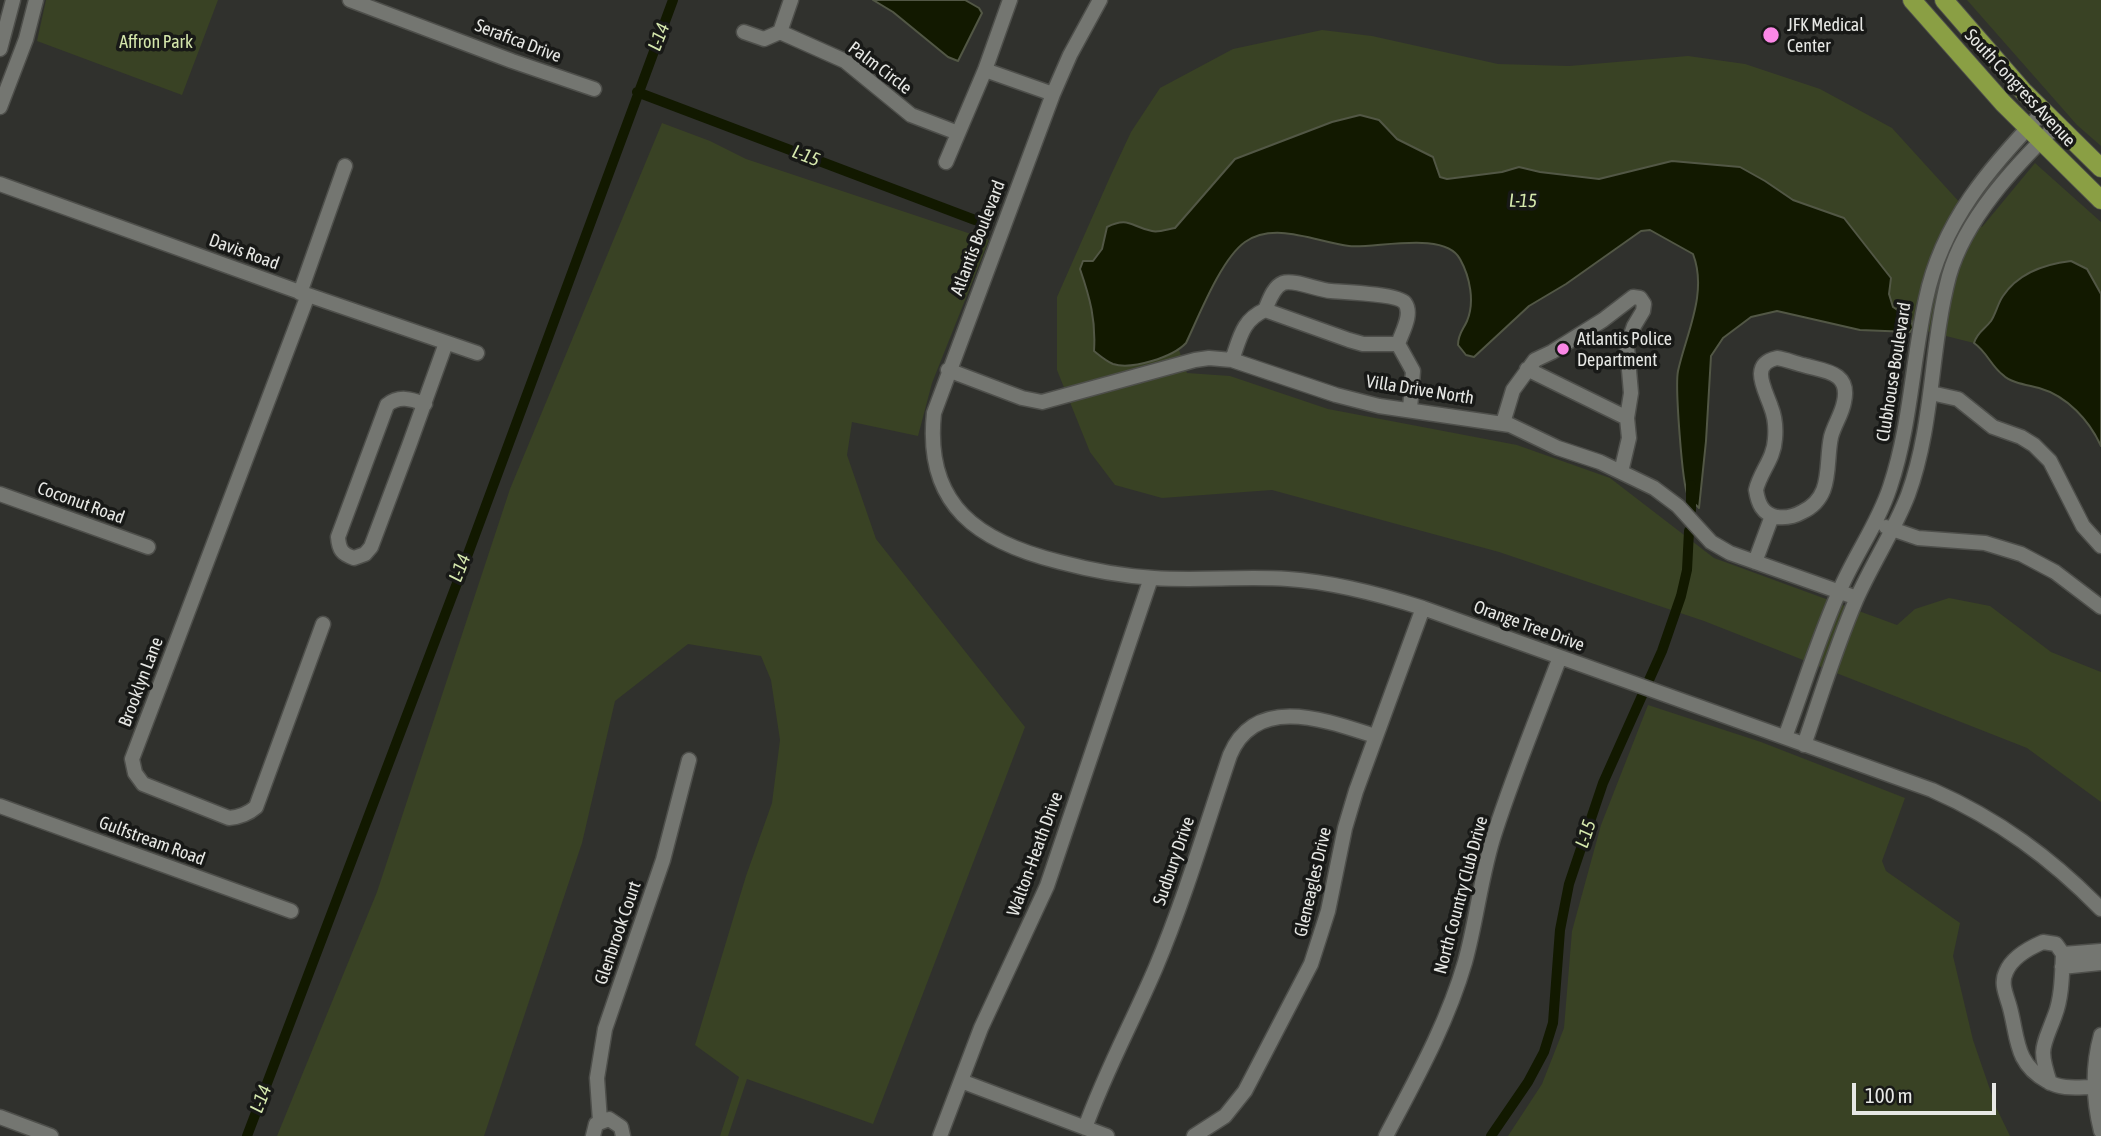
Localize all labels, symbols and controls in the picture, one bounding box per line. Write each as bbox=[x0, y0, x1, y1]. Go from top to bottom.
place label: JFK Medical Center bbox=[1787, 14, 1864, 56]
street label: Serafica Drive bbox=[472, 15, 564, 67]
water label: L-14 bbox=[643, 20, 675, 54]
marker: JFK Medical Center bbox=[1761, 25, 1781, 45]
street label: South Congress Avenue bbox=[1960, 25, 2080, 151]
park label: Affron Park bbox=[119, 31, 193, 53]
street label: Palm Circle bbox=[844, 37, 916, 99]
water label: L-15 bbox=[789, 140, 823, 172]
street label: Atlantis Boulevard bbox=[946, 177, 1010, 299]
water label: L-15 bbox=[1509, 189, 1537, 213]
street label: Davis Road bbox=[206, 229, 282, 275]
street label: Clubhouse Boulevard bbox=[1872, 301, 1916, 443]
place label: Atlantis Police Department bbox=[1577, 328, 1672, 370]
marker: Atlantis Police Department bbox=[1555, 341, 1571, 357]
street label: Villa Drive North bbox=[1365, 371, 1475, 409]
street label: Coconut Road bbox=[34, 477, 128, 529]
water label: L-14 bbox=[444, 551, 476, 585]
street label: Orange Tree Drive bbox=[1471, 596, 1587, 656]
street label: Brooklyn Lane bbox=[114, 634, 168, 730]
street label: Walton-Heath Drive bbox=[1003, 789, 1067, 919]
street label: Gulfstream Road bbox=[96, 812, 208, 870]
street label: Sudbury Drive bbox=[1149, 814, 1199, 908]
street label: North Country Club Drive bbox=[1430, 814, 1492, 976]
water label: L-15 bbox=[1571, 817, 1601, 851]
street label: Gleneagles Drive bbox=[1290, 825, 1336, 939]
street label: Glenbrook Court bbox=[590, 879, 646, 987]
scale bar bbox=[1856, 1070, 2000, 1114]
water label: L-14 bbox=[245, 1082, 277, 1116]
text: 100 m bbox=[1865, 1083, 1913, 1107]

